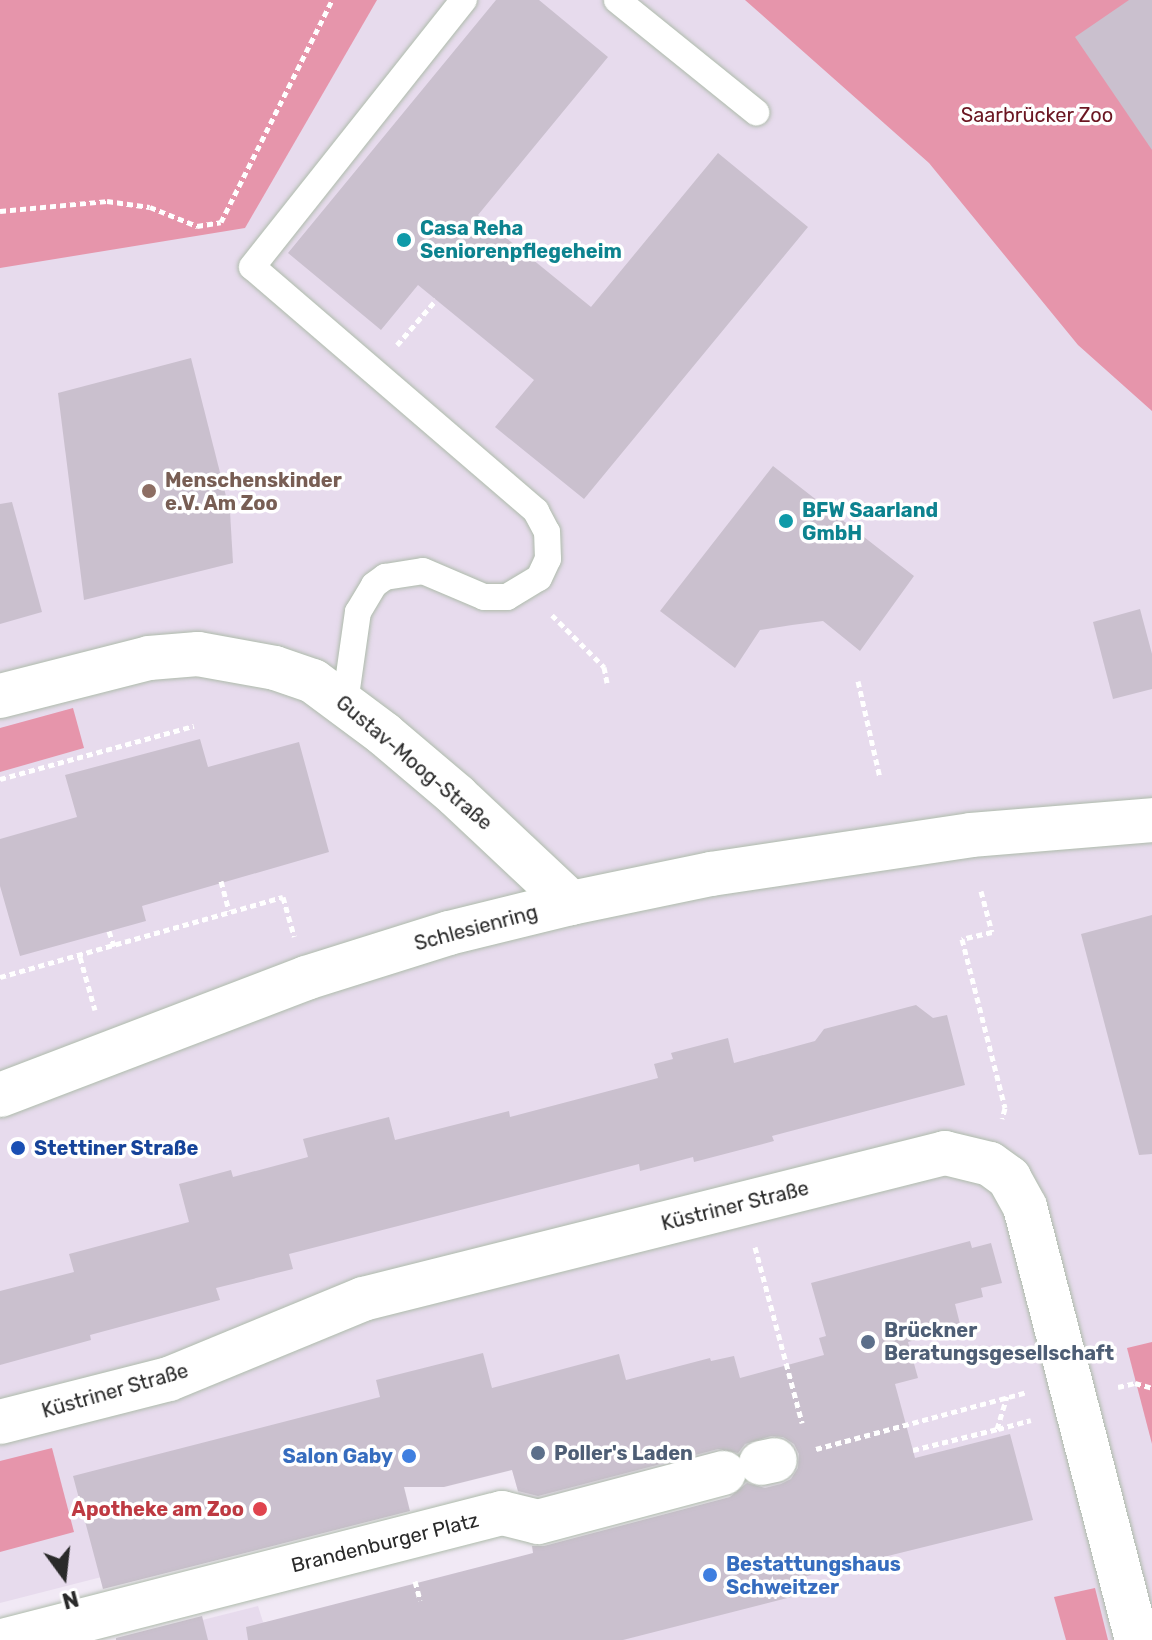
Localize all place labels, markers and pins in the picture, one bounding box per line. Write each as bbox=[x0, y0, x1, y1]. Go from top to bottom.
place label: Casa Reha Seniorenpflegeheim bbox=[420, 216, 622, 263]
marker: Casa Reha Seniorenpflegeheim bbox=[395, 231, 413, 249]
place label: Menschenskinder e.V. Am Zoo bbox=[165, 468, 342, 515]
marker: Menschenskinder e.V. Am Zoo bbox=[140, 482, 158, 500]
place label: BFW Saarland GmbH bbox=[802, 498, 938, 545]
marker: BFW Saarland GmbH bbox=[777, 512, 795, 530]
place label: Stettiner Straße bbox=[34, 1136, 199, 1160]
marker: Stettiner Straße bbox=[9, 1139, 27, 1157]
place label: Brückner Beratungsgesellschaft bbox=[884, 1318, 1114, 1365]
marker: Brückner Beratungsgesellschaft bbox=[859, 1333, 877, 1351]
place label: Poller's Laden bbox=[554, 1441, 693, 1465]
place label: Salon Gaby bbox=[283, 1444, 393, 1468]
marker: Poller's Laden bbox=[529, 1444, 547, 1462]
marker: Salon Gaby bbox=[400, 1447, 418, 1465]
place label: Apotheke am Zoo bbox=[72, 1497, 244, 1521]
marker: Apotheke am Zoo bbox=[251, 1500, 269, 1518]
place label: Bestattungshaus Schweitzer bbox=[726, 1552, 901, 1599]
marker: Bestattungshaus Schweitzer bbox=[701, 1566, 719, 1584]

